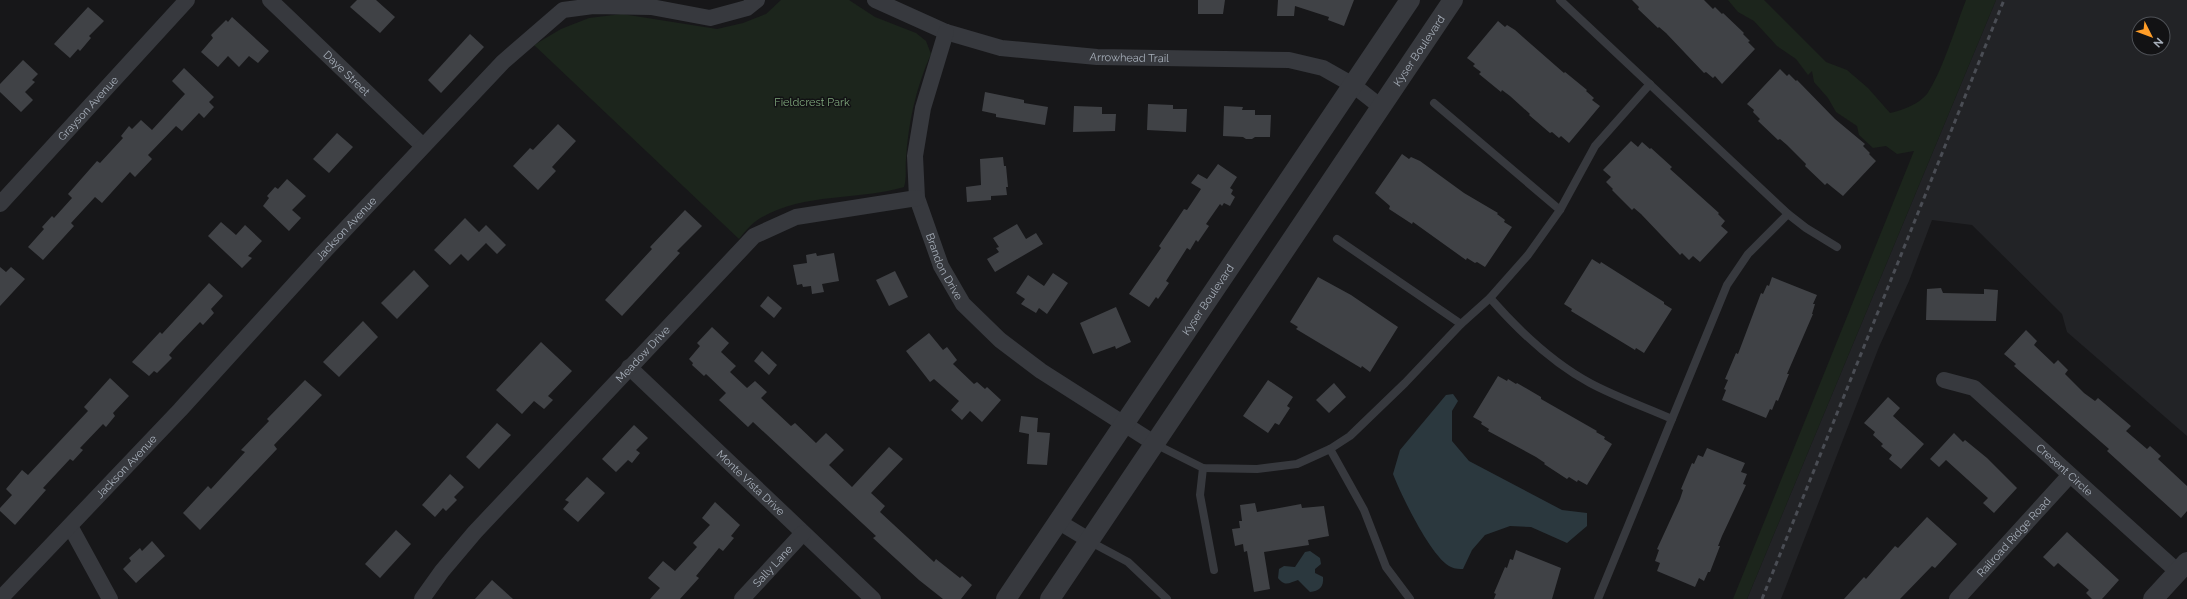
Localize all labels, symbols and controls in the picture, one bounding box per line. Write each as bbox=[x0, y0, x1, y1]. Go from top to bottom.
street label: Kyser Boulevard bbox=[1390, 12, 1448, 89]
north arrow bbox=[2131, 16, 2171, 56]
text: N bbox=[2150, 35, 2166, 50]
street label: Daye Street bbox=[321, 48, 373, 99]
street label: Arrowhead Trail bbox=[1089, 50, 1169, 65]
street label: Grayson Avenue bbox=[55, 73, 121, 143]
park label: Fieldcrest Park bbox=[774, 96, 850, 109]
street label: Jackson Avenue bbox=[313, 194, 379, 263]
street label: Brandon Drive bbox=[923, 231, 966, 303]
street label: Kyser Boulevard bbox=[1179, 262, 1236, 338]
street label: Meadow Drive bbox=[613, 323, 673, 385]
street label: Jackson Avenue bbox=[93, 432, 160, 501]
street label: Cresent Circle bbox=[2034, 441, 2096, 499]
street label: Monte Vista Drive bbox=[714, 447, 788, 518]
street label: Railroad Ridge Road bbox=[1974, 494, 2053, 579]
street label: Sally Lane bbox=[750, 542, 795, 590]

